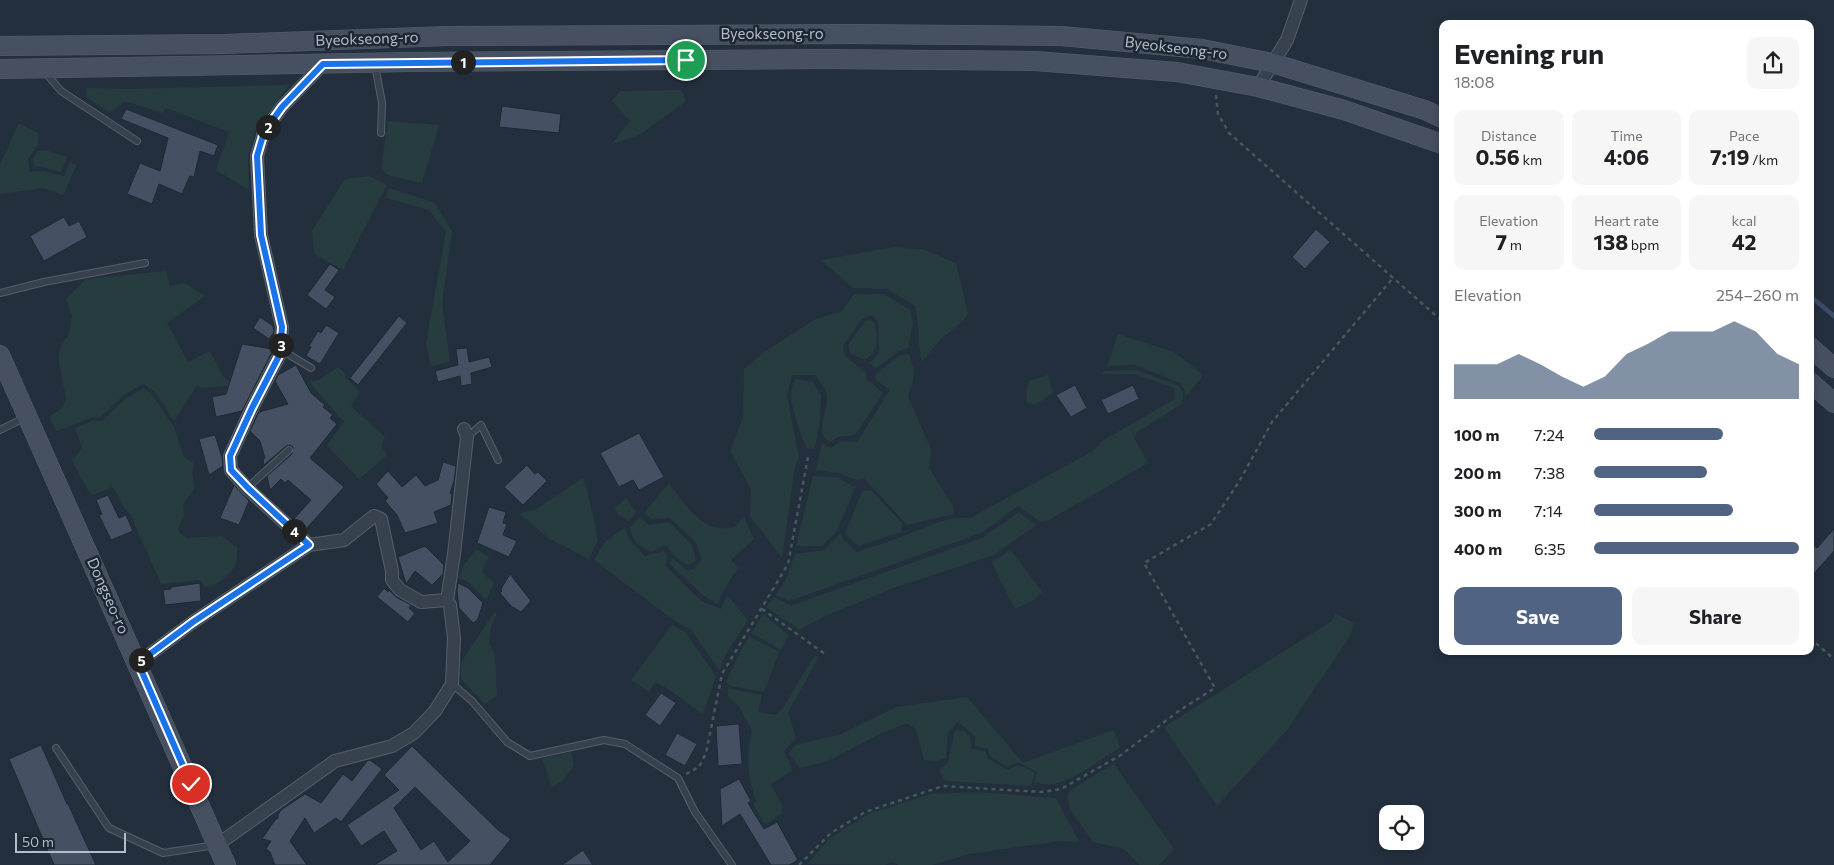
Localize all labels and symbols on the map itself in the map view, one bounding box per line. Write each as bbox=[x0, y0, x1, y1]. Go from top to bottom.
street label: Byeokseong-ro bbox=[720, 24, 824, 42]
street label: Byeokseong-ro bbox=[315, 27, 419, 49]
street label: Byeokseong-ro bbox=[1124, 32, 1228, 62]
pin bbox=[665, 39, 707, 81]
pin: 1 bbox=[450, 50, 476, 74]
pin: 2 bbox=[256, 114, 280, 140]
pin: 3 bbox=[268, 332, 294, 358]
pin: 4 bbox=[282, 518, 306, 544]
street label: Dongseo-ro bbox=[84, 555, 134, 637]
pin: 5 bbox=[128, 648, 154, 672]
pin bbox=[170, 763, 212, 805]
scale bar bbox=[15, 830, 126, 853]

